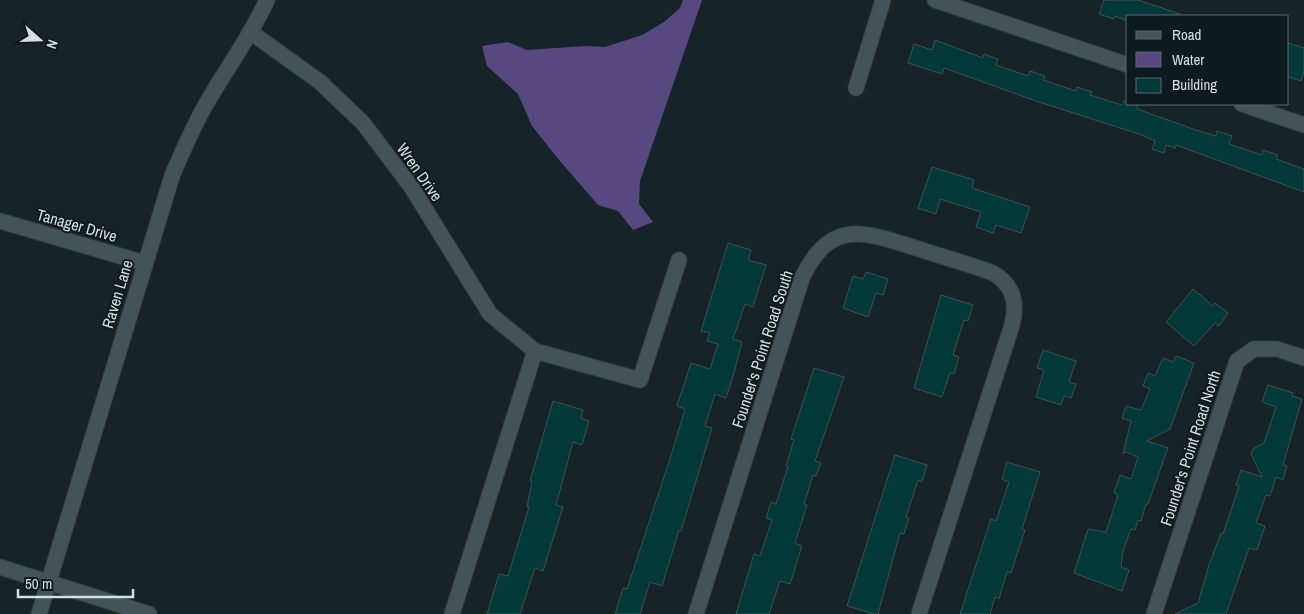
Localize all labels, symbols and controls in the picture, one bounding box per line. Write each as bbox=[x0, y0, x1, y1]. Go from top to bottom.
north arrow bbox=[15, 15, 65, 65]
legend bbox=[1126, 15, 1289, 105]
text: Road bbox=[1172, 24, 1201, 45]
text: N bbox=[42, 37, 62, 51]
text: Water bbox=[1172, 49, 1204, 70]
text: Building bbox=[1172, 74, 1217, 95]
street label: Wren Drive bbox=[392, 139, 448, 205]
street label: Tanager Drive bbox=[34, 203, 120, 247]
street label: Raven Lane bbox=[96, 257, 138, 331]
street label: Founder's Point Road South bbox=[726, 267, 798, 431]
street label: Founder's Point Road North bbox=[1154, 367, 1226, 529]
scale bar bbox=[18, 566, 132, 598]
text: 50 m bbox=[25, 573, 52, 594]

